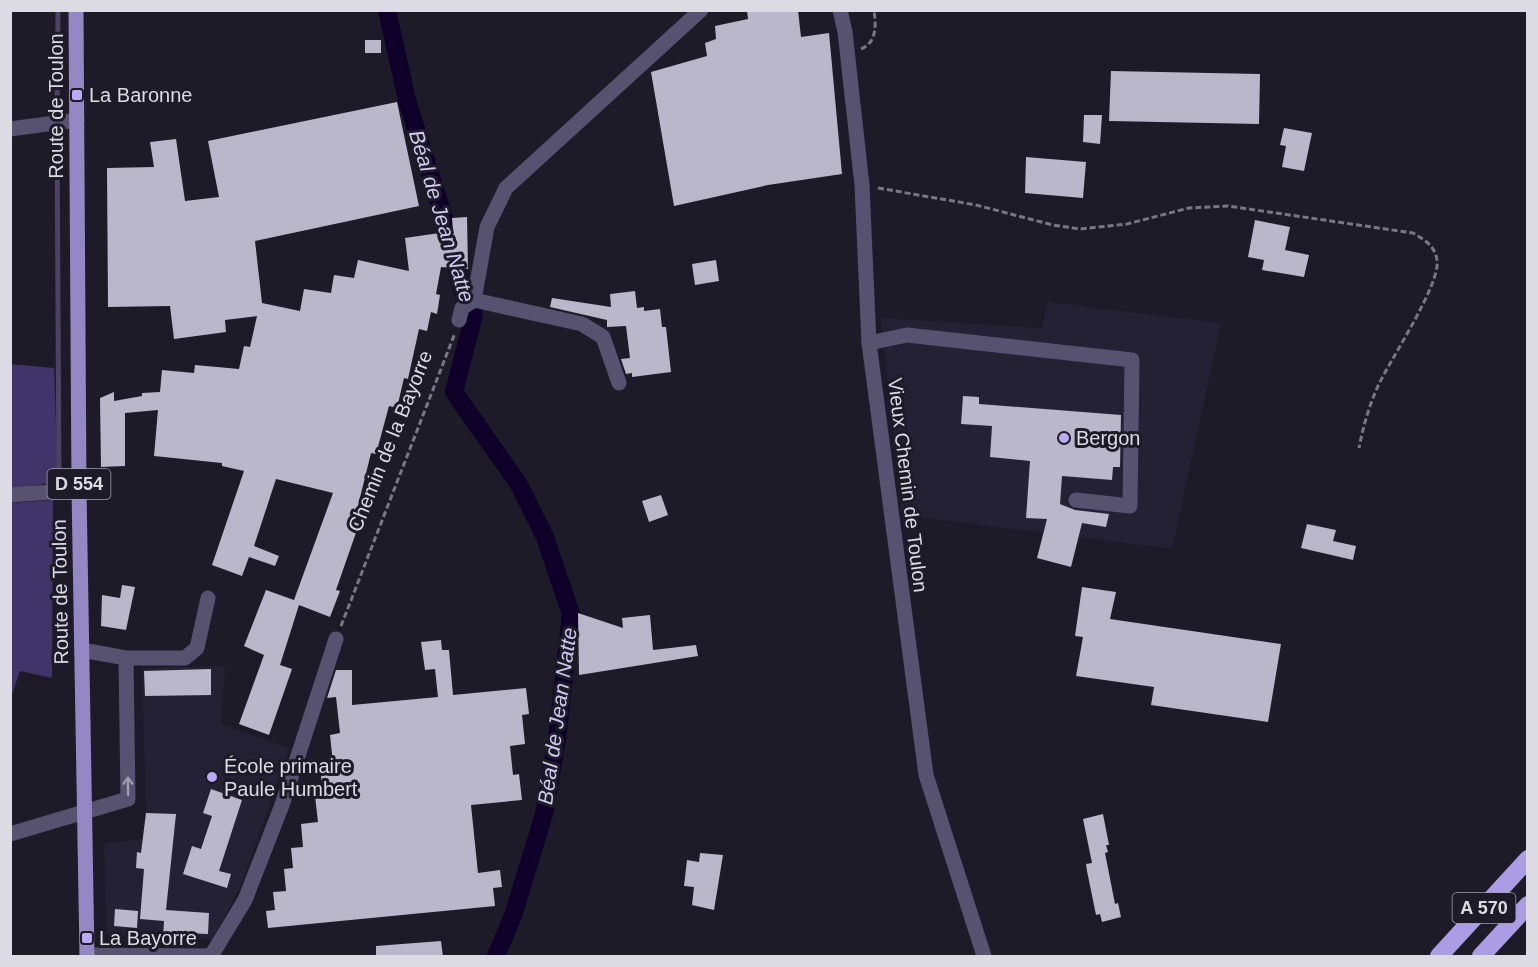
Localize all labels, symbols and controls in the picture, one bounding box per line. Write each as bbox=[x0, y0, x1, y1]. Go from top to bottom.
street label: Route de Toulon bbox=[45, 33, 67, 179]
place label: La Baronne bbox=[89, 84, 192, 106]
marker: La Baronne bbox=[70, 88, 84, 102]
water label: Béal de Jean Natte bbox=[405, 127, 479, 305]
street label: Chemin de la Bayorre bbox=[344, 347, 436, 535]
street label: Vieux Chemin de Toulon bbox=[884, 376, 932, 594]
place label: Bergon bbox=[1076, 427, 1141, 449]
marker: Bergon bbox=[1057, 431, 1071, 445]
road number: D 554 bbox=[48, 469, 110, 499]
street label: Route de Toulon bbox=[48, 519, 72, 665]
water label: Béal de Jean Natte bbox=[533, 626, 581, 806]
place label: École primaire Paule Humbert bbox=[224, 755, 358, 800]
marker: École primaire Paule Humbert bbox=[205, 770, 219, 784]
one-way arrow bbox=[122, 776, 134, 796]
road number: A 570 bbox=[1452, 893, 1516, 923]
place label: La Bayorre bbox=[99, 927, 197, 949]
marker: La Bayorre bbox=[80, 931, 94, 945]

